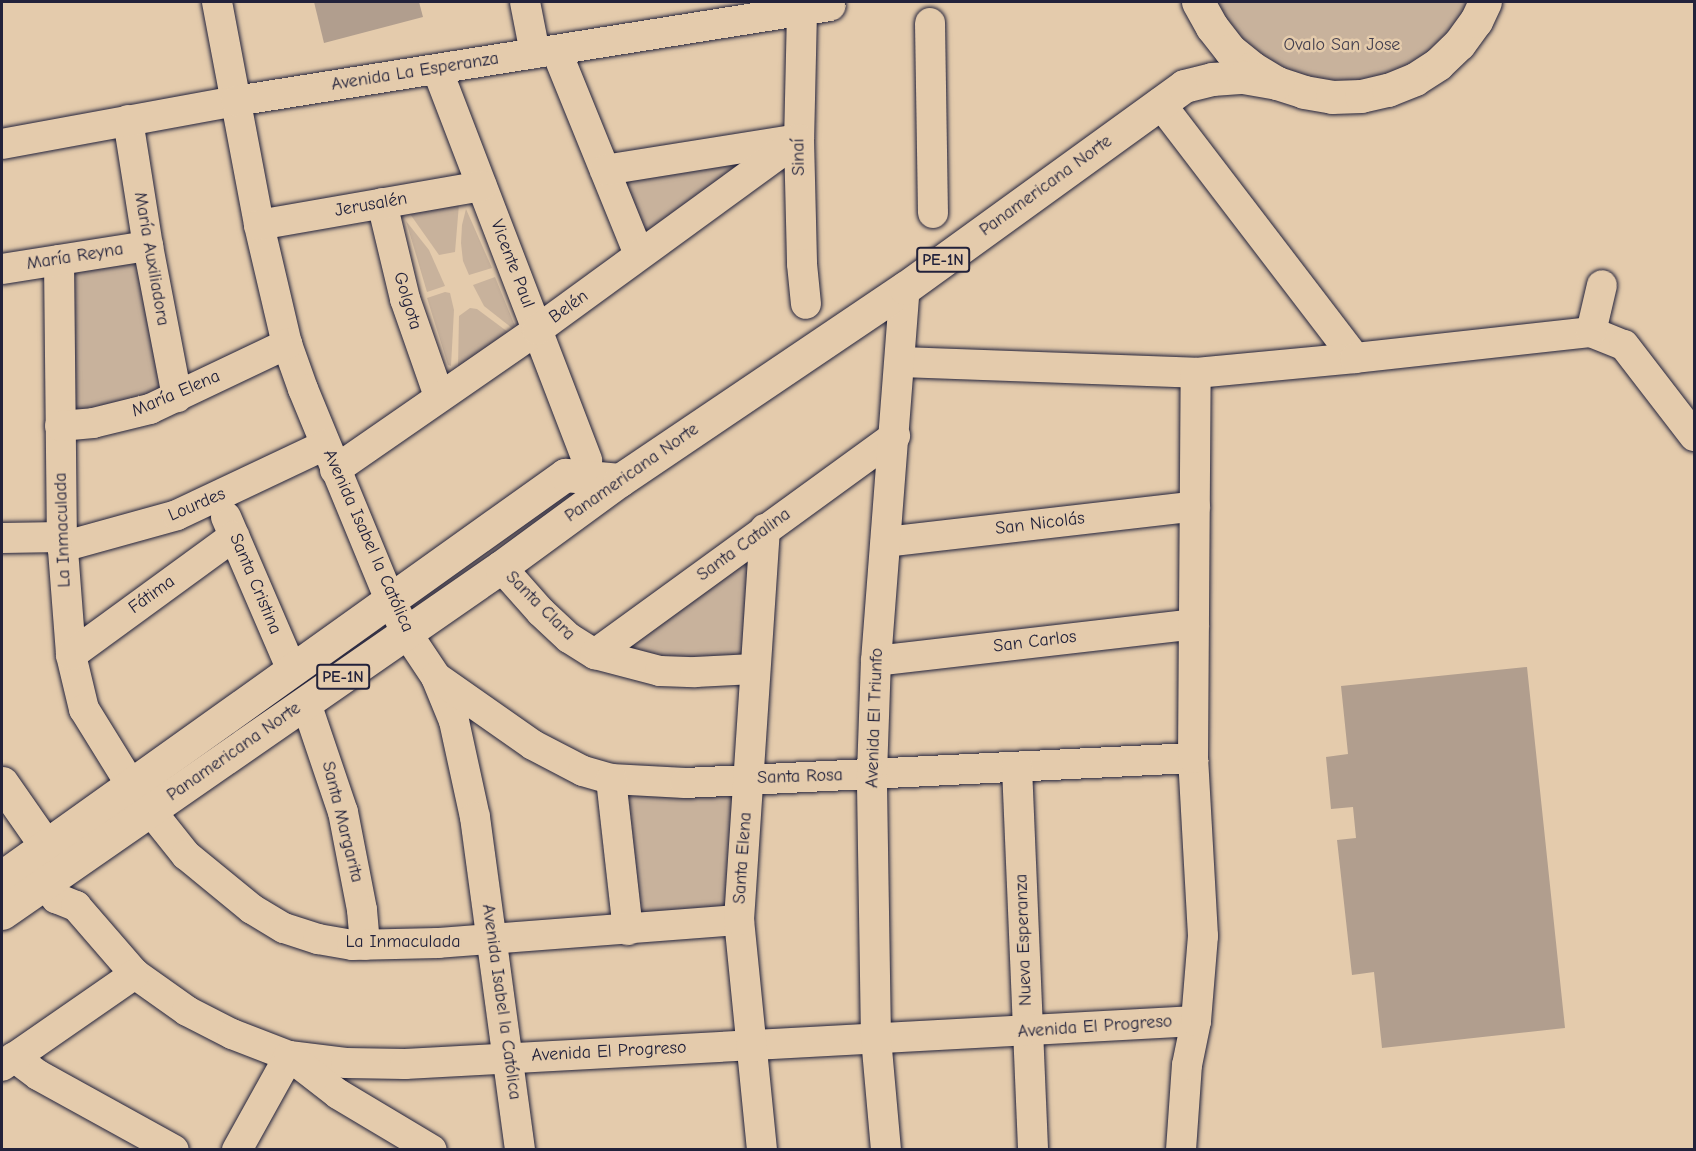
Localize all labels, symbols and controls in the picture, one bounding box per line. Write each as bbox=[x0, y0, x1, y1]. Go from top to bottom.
park label: Ovalo San Jose bbox=[1284, 34, 1400, 56]
street label: Avenida La Esperanza bbox=[330, 48, 500, 96]
street label: Panamericana Norte bbox=[976, 131, 1116, 241]
street label: Sinaí bbox=[788, 138, 810, 176]
street label: Jerusalén bbox=[333, 188, 409, 222]
street label: María Auxiliadora bbox=[129, 190, 173, 328]
street label: Vicente Paul bbox=[485, 217, 539, 311]
street label: María Reyna bbox=[25, 239, 125, 275]
road number: PE-1N bbox=[916, 247, 970, 273]
street label: Golgota bbox=[388, 270, 426, 332]
street label: Belén bbox=[545, 286, 593, 328]
street label: María Elena bbox=[129, 366, 223, 422]
street label: Panamericana Norte bbox=[561, 419, 703, 527]
street label: Avenida Isabel la Católica bbox=[318, 446, 418, 636]
street label: La Inmaculada bbox=[50, 472, 76, 588]
street label: Lourdes bbox=[165, 483, 229, 527]
street label: Santa Catalina bbox=[693, 504, 795, 586]
street label: San Nicolás bbox=[994, 508, 1086, 540]
street label: Santa Cristina bbox=[224, 530, 286, 638]
street label: Santa Clara bbox=[501, 567, 579, 645]
street label: Fátima bbox=[125, 571, 179, 619]
street label: San Carlos bbox=[992, 626, 1078, 658]
street label: Avenida El Triunfo bbox=[862, 648, 888, 788]
road number: PE-1N bbox=[316, 664, 370, 690]
street label: Panamericana Norte bbox=[163, 698, 305, 806]
street label: Santa Margarita bbox=[317, 759, 367, 885]
street label: Santa Rosa bbox=[757, 765, 843, 789]
street label: Santa Elena bbox=[729, 811, 757, 905]
street label: Nueva Esperanza bbox=[1011, 874, 1037, 1006]
street label: Avenida Isabel la Católica bbox=[477, 903, 525, 1101]
street label: La Inmaculada bbox=[345, 931, 461, 953]
street label: Avenida El Progreso bbox=[1017, 1011, 1173, 1043]
street label: Avenida El Progreso bbox=[531, 1037, 687, 1067]

